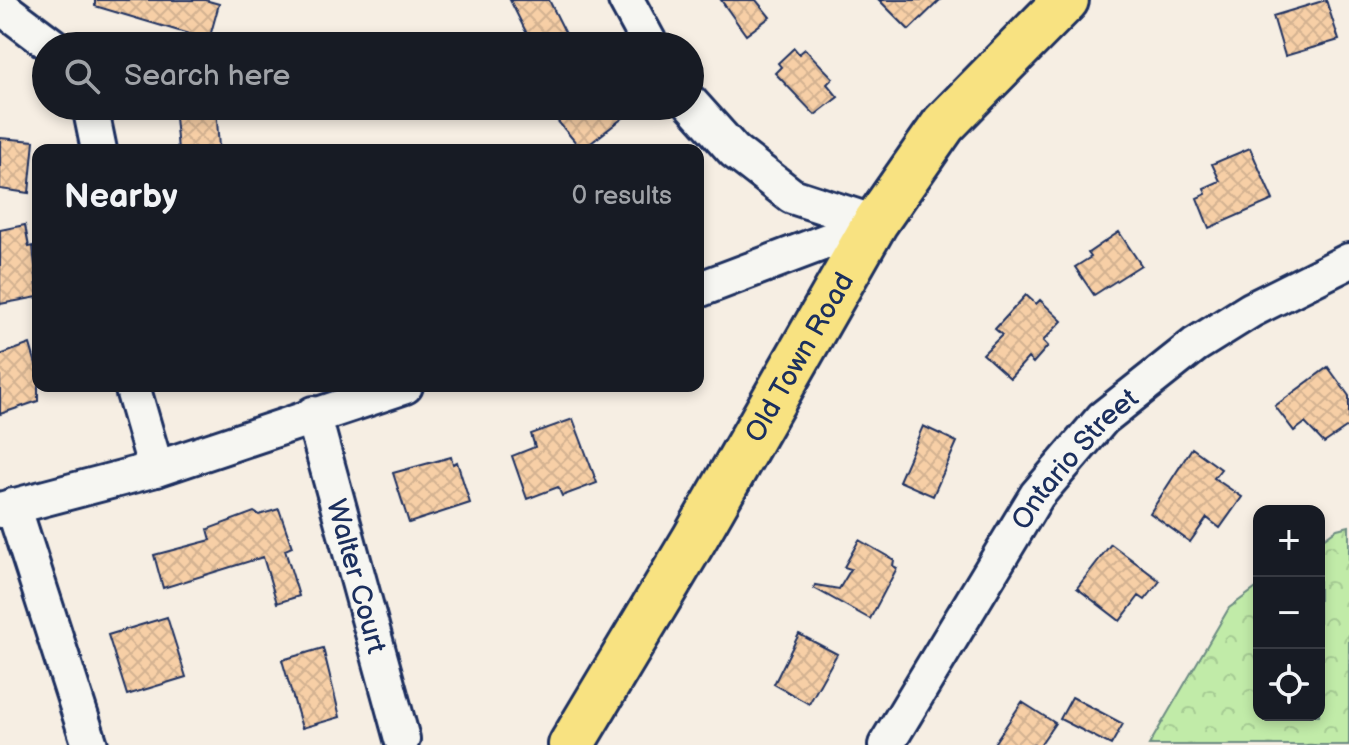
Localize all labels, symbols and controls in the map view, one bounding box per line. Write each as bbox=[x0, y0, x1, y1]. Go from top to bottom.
search box bbox=[32, 32, 704, 120]
icon: search bbox=[60, 54, 104, 98]
text: Search here bbox=[124, 58, 290, 94]
text: Nearby bbox=[64, 176, 178, 217]
text: 0 results bbox=[572, 181, 672, 212]
street label: Old Town Road bbox=[738, 267, 861, 448]
street label: Ontario Street bbox=[1005, 382, 1145, 536]
street label: Walter Court bbox=[319, 496, 393, 658]
map controls bbox=[1253, 505, 1325, 721]
button: + bbox=[1253, 505, 1325, 577]
button: − bbox=[1253, 577, 1325, 649]
button: locate bbox=[1253, 649, 1325, 721]

